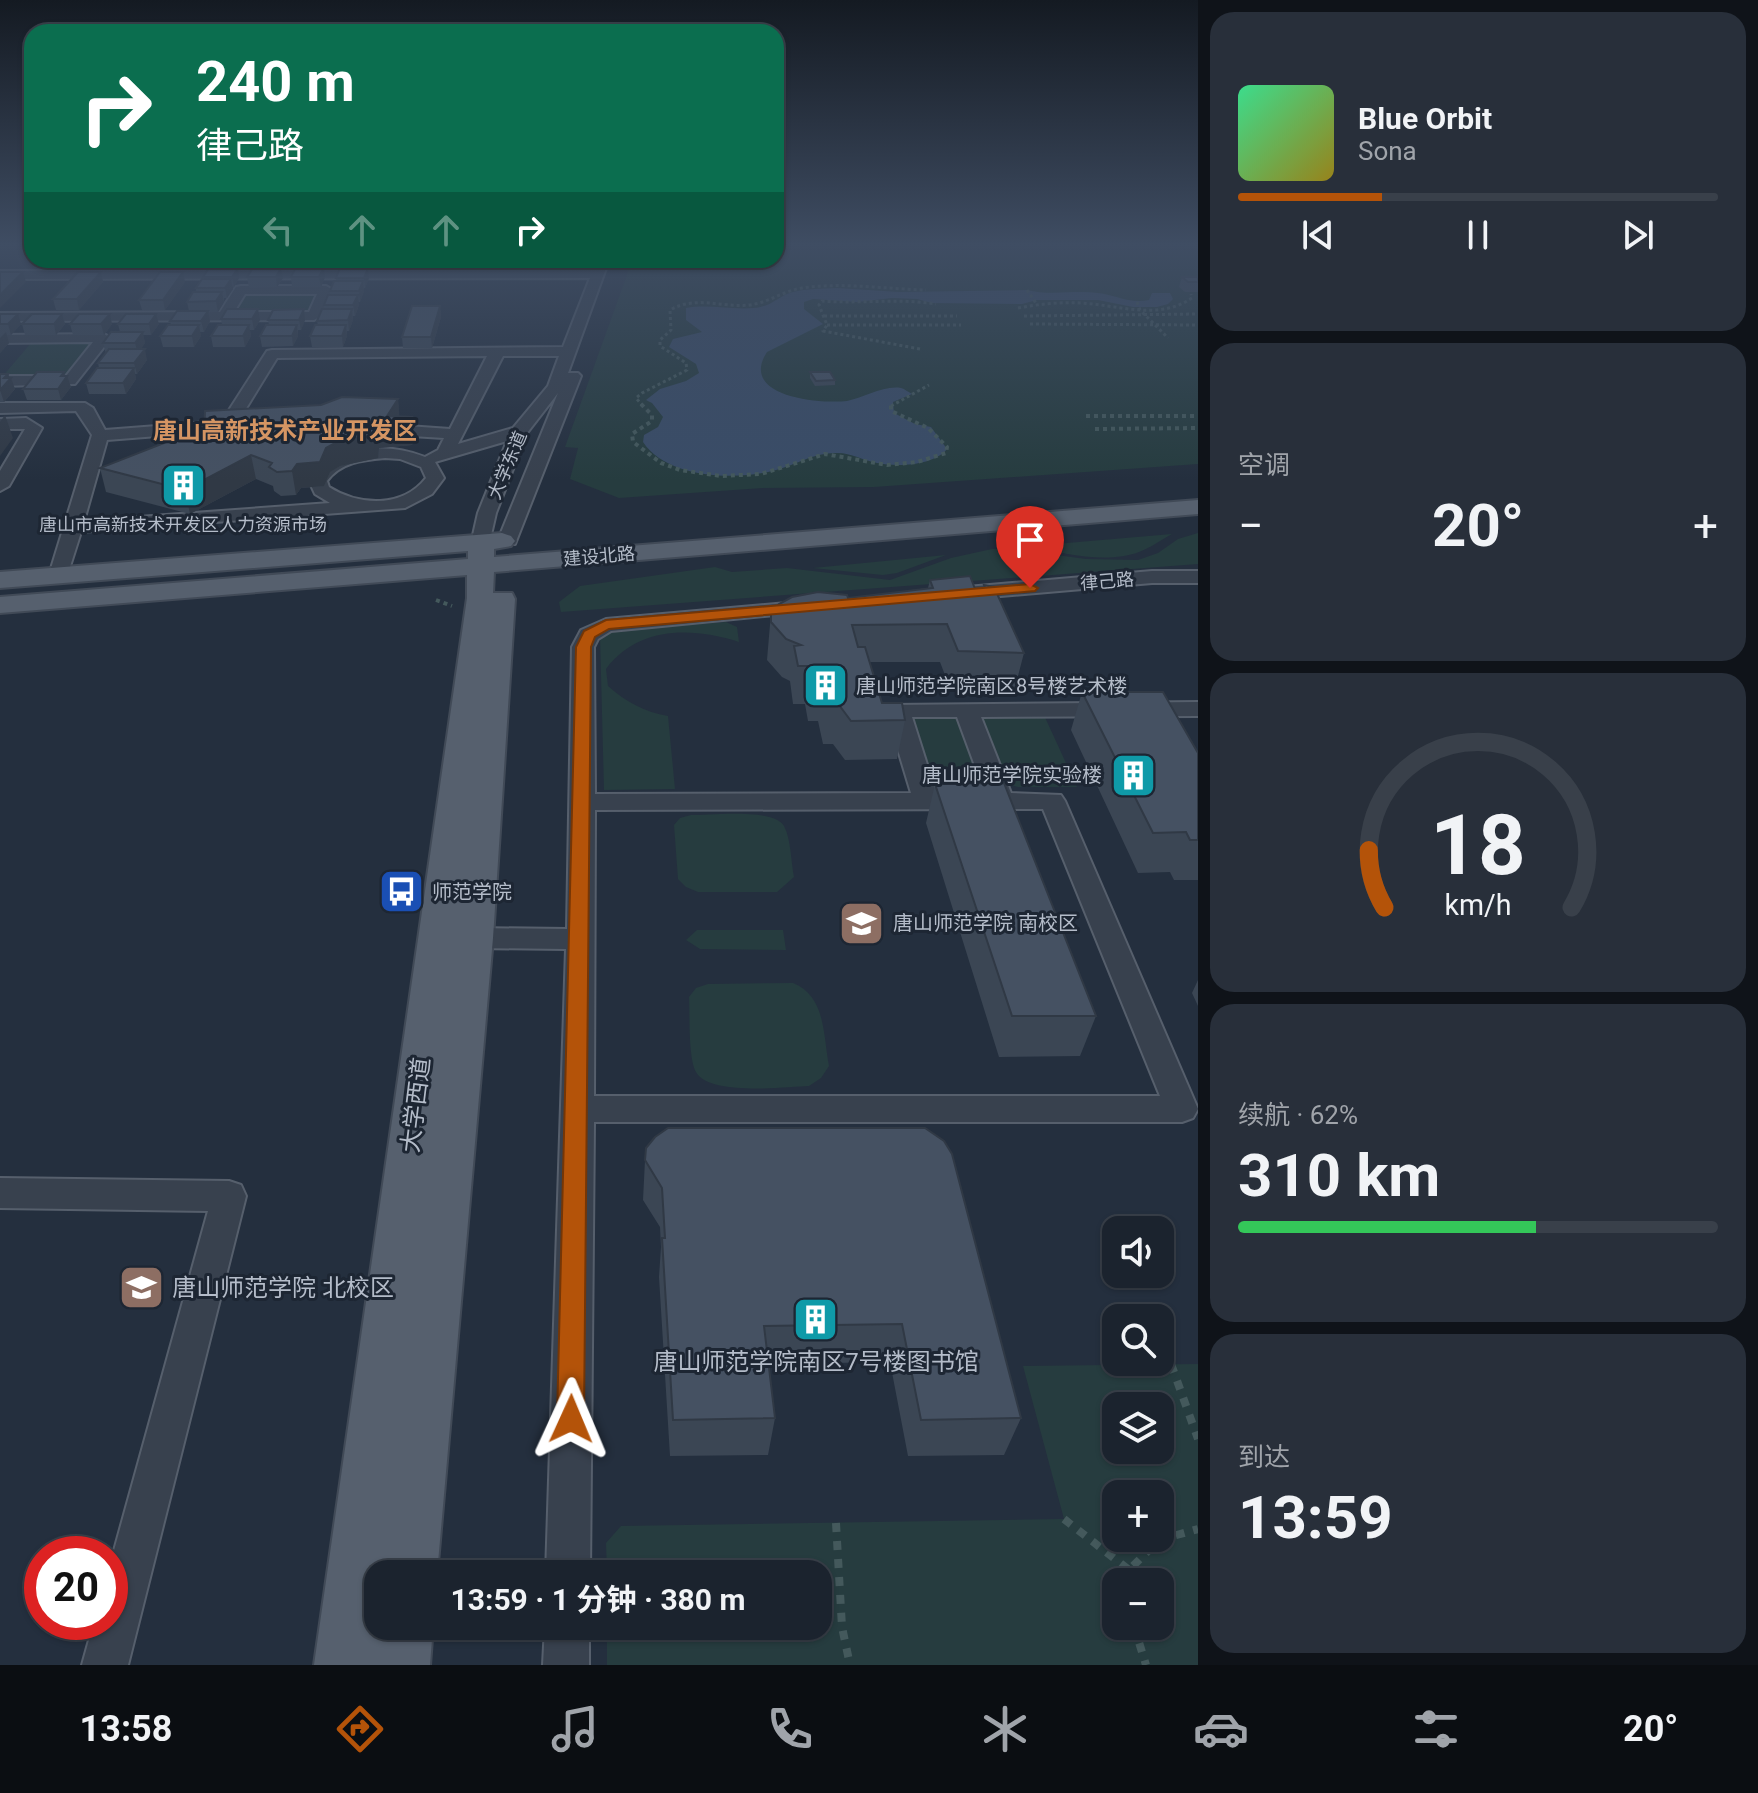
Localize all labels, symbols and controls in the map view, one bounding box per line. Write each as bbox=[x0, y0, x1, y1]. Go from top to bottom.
text: 240 m bbox=[196, 49, 355, 115]
icon: right bbox=[64, 56, 168, 160]
text: Blue Orbit bbox=[1358, 101, 1492, 136]
text: 律己路 bbox=[196, 125, 304, 167]
text: Sona bbox=[1358, 136, 1417, 166]
icon: left bbox=[256, 208, 300, 252]
icon: ahead bbox=[340, 208, 384, 252]
icon: ahead bbox=[424, 208, 468, 252]
icon: right bbox=[508, 208, 552, 252]
icon: previous bbox=[1296, 213, 1340, 257]
icon: pause bbox=[1456, 213, 1500, 257]
icon: next bbox=[1616, 213, 1660, 257]
district label: 唐山高新技术产业开发区 bbox=[153, 417, 417, 445]
street label: 大学东道 bbox=[483, 428, 531, 502]
text: 空调 bbox=[1238, 450, 1290, 480]
building icon: 唐山市高新技术开发区人力资源市场 bbox=[159, 462, 207, 510]
text: 20° bbox=[1432, 490, 1524, 561]
text: − bbox=[1238, 500, 1263, 552]
text: + bbox=[1693, 500, 1718, 552]
pin bbox=[996, 506, 1064, 588]
place label: 唐山市高新技术开发区人力资源市场 bbox=[39, 514, 327, 535]
icon: arrive bbox=[1008, 518, 1052, 562]
street label: 建设北路 bbox=[562, 542, 636, 570]
street label: 律己路 bbox=[1079, 568, 1135, 594]
building icon: 唐山师范学院南区8号楼艺术楼 bbox=[801, 662, 849, 710]
place label: 唐山师范学院南区8号楼艺术楼 bbox=[856, 674, 1127, 698]
building icon: 唐山师范学院实验楼 bbox=[1109, 751, 1157, 799]
place label: 唐山师范学院实验楼 bbox=[922, 763, 1102, 787]
text: 18 bbox=[1430, 797, 1526, 894]
bus stop icon: 师范学院 bbox=[377, 868, 425, 916]
place label: 师范学院 bbox=[432, 880, 512, 904]
text: km/h bbox=[1444, 889, 1512, 923]
school or university icon: 唐山师范学院 南校区 bbox=[838, 899, 886, 947]
place label: 唐山师范学院 南校区 bbox=[893, 911, 1078, 935]
street label: 大学西道 bbox=[396, 1056, 436, 1154]
text: 续航 · 62% bbox=[1238, 1100, 1358, 1130]
text: 310 km bbox=[1238, 1140, 1440, 1211]
map controls bbox=[1102, 1216, 1174, 1640]
button: sound bbox=[1102, 1216, 1174, 1288]
school or university icon: 唐山师范学院 北校区 bbox=[117, 1264, 165, 1312]
place label: 唐山师范学院 北校区 bbox=[172, 1274, 394, 1302]
building icon: 唐山师范学院南区7号楼图书馆 bbox=[792, 1296, 840, 1344]
button: search bbox=[1102, 1304, 1174, 1376]
place label: 唐山师范学院南区7号楼图书馆 bbox=[653, 1348, 979, 1376]
position arrow bbox=[529, 1377, 613, 1461]
button: layers bbox=[1102, 1392, 1174, 1464]
text: 到达 bbox=[1238, 1442, 1290, 1472]
button: + bbox=[1102, 1480, 1174, 1552]
text: 13:59 bbox=[1238, 1482, 1393, 1553]
speed limit sign: 20 bbox=[24, 1536, 128, 1640]
button: − bbox=[1102, 1568, 1174, 1640]
text: 13:59 · 1 分钟 · 380 m bbox=[451, 1582, 745, 1617]
icon: directions bbox=[332, 1701, 388, 1757]
icon: music bbox=[547, 1701, 603, 1757]
icon: phone bbox=[762, 1701, 818, 1757]
icon: climate bbox=[977, 1701, 1033, 1757]
icon: car bbox=[1193, 1701, 1249, 1757]
icon: filters bbox=[1408, 1701, 1464, 1757]
text: 13:58 bbox=[80, 1708, 172, 1750]
text: 20° bbox=[1623, 1708, 1678, 1750]

